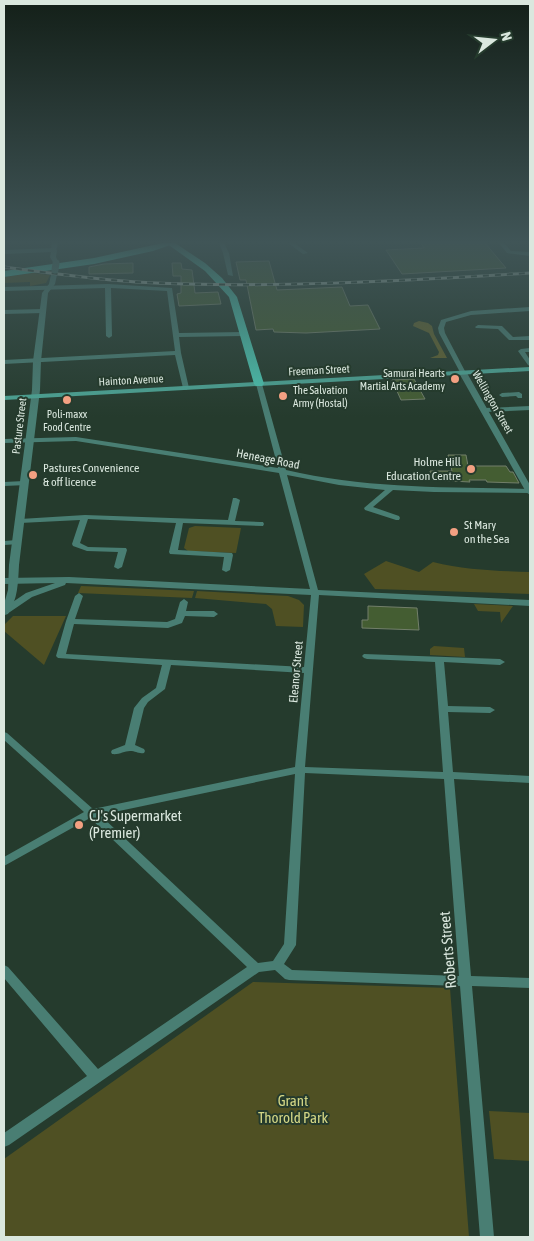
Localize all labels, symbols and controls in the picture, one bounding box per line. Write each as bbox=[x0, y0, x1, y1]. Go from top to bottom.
north arrow bbox=[469, 15, 519, 65]
text: N bbox=[498, 30, 515, 43]
street label: Freeman Street bbox=[288, 362, 350, 378]
place label: Samurai Hearts Martial Arts Academy bbox=[360, 367, 445, 392]
street label: Wellington Street bbox=[470, 369, 516, 435]
street label: Hainton Avenue bbox=[98, 372, 164, 388]
marker: Samurai Hearts Martial Arts Academy bbox=[449, 373, 461, 385]
place label: The Salvation Army (Hostal) bbox=[293, 384, 348, 409]
marker: The Salvation Army (Hostal) bbox=[277, 390, 289, 402]
marker: Poli-maxx Food Centre bbox=[61, 394, 73, 406]
street label: Pasture Street bbox=[10, 397, 28, 455]
place label: Poli-maxx Food Centre bbox=[43, 408, 91, 433]
street label: Heneage Road bbox=[235, 446, 301, 472]
place label: Holme Hill Education Centre bbox=[386, 455, 462, 483]
place label: Pastures Convenience & off licence bbox=[43, 461, 139, 489]
marker: Holme Hill Education Centre bbox=[465, 463, 477, 475]
marker: Pastures Convenience & off licence bbox=[27, 469, 39, 481]
place label: St Mary on the Sea bbox=[464, 518, 510, 546]
marker: St Mary on the Sea bbox=[448, 526, 460, 538]
street label: Eleanor Street bbox=[286, 640, 306, 704]
place label: CJ's Supermarket (Premier) bbox=[89, 807, 182, 841]
marker: CJ's Supermarket (Premier) bbox=[73, 819, 85, 831]
street label: Roberts Street bbox=[436, 911, 459, 989]
park label: Grant Thorold Park bbox=[258, 1092, 328, 1126]

